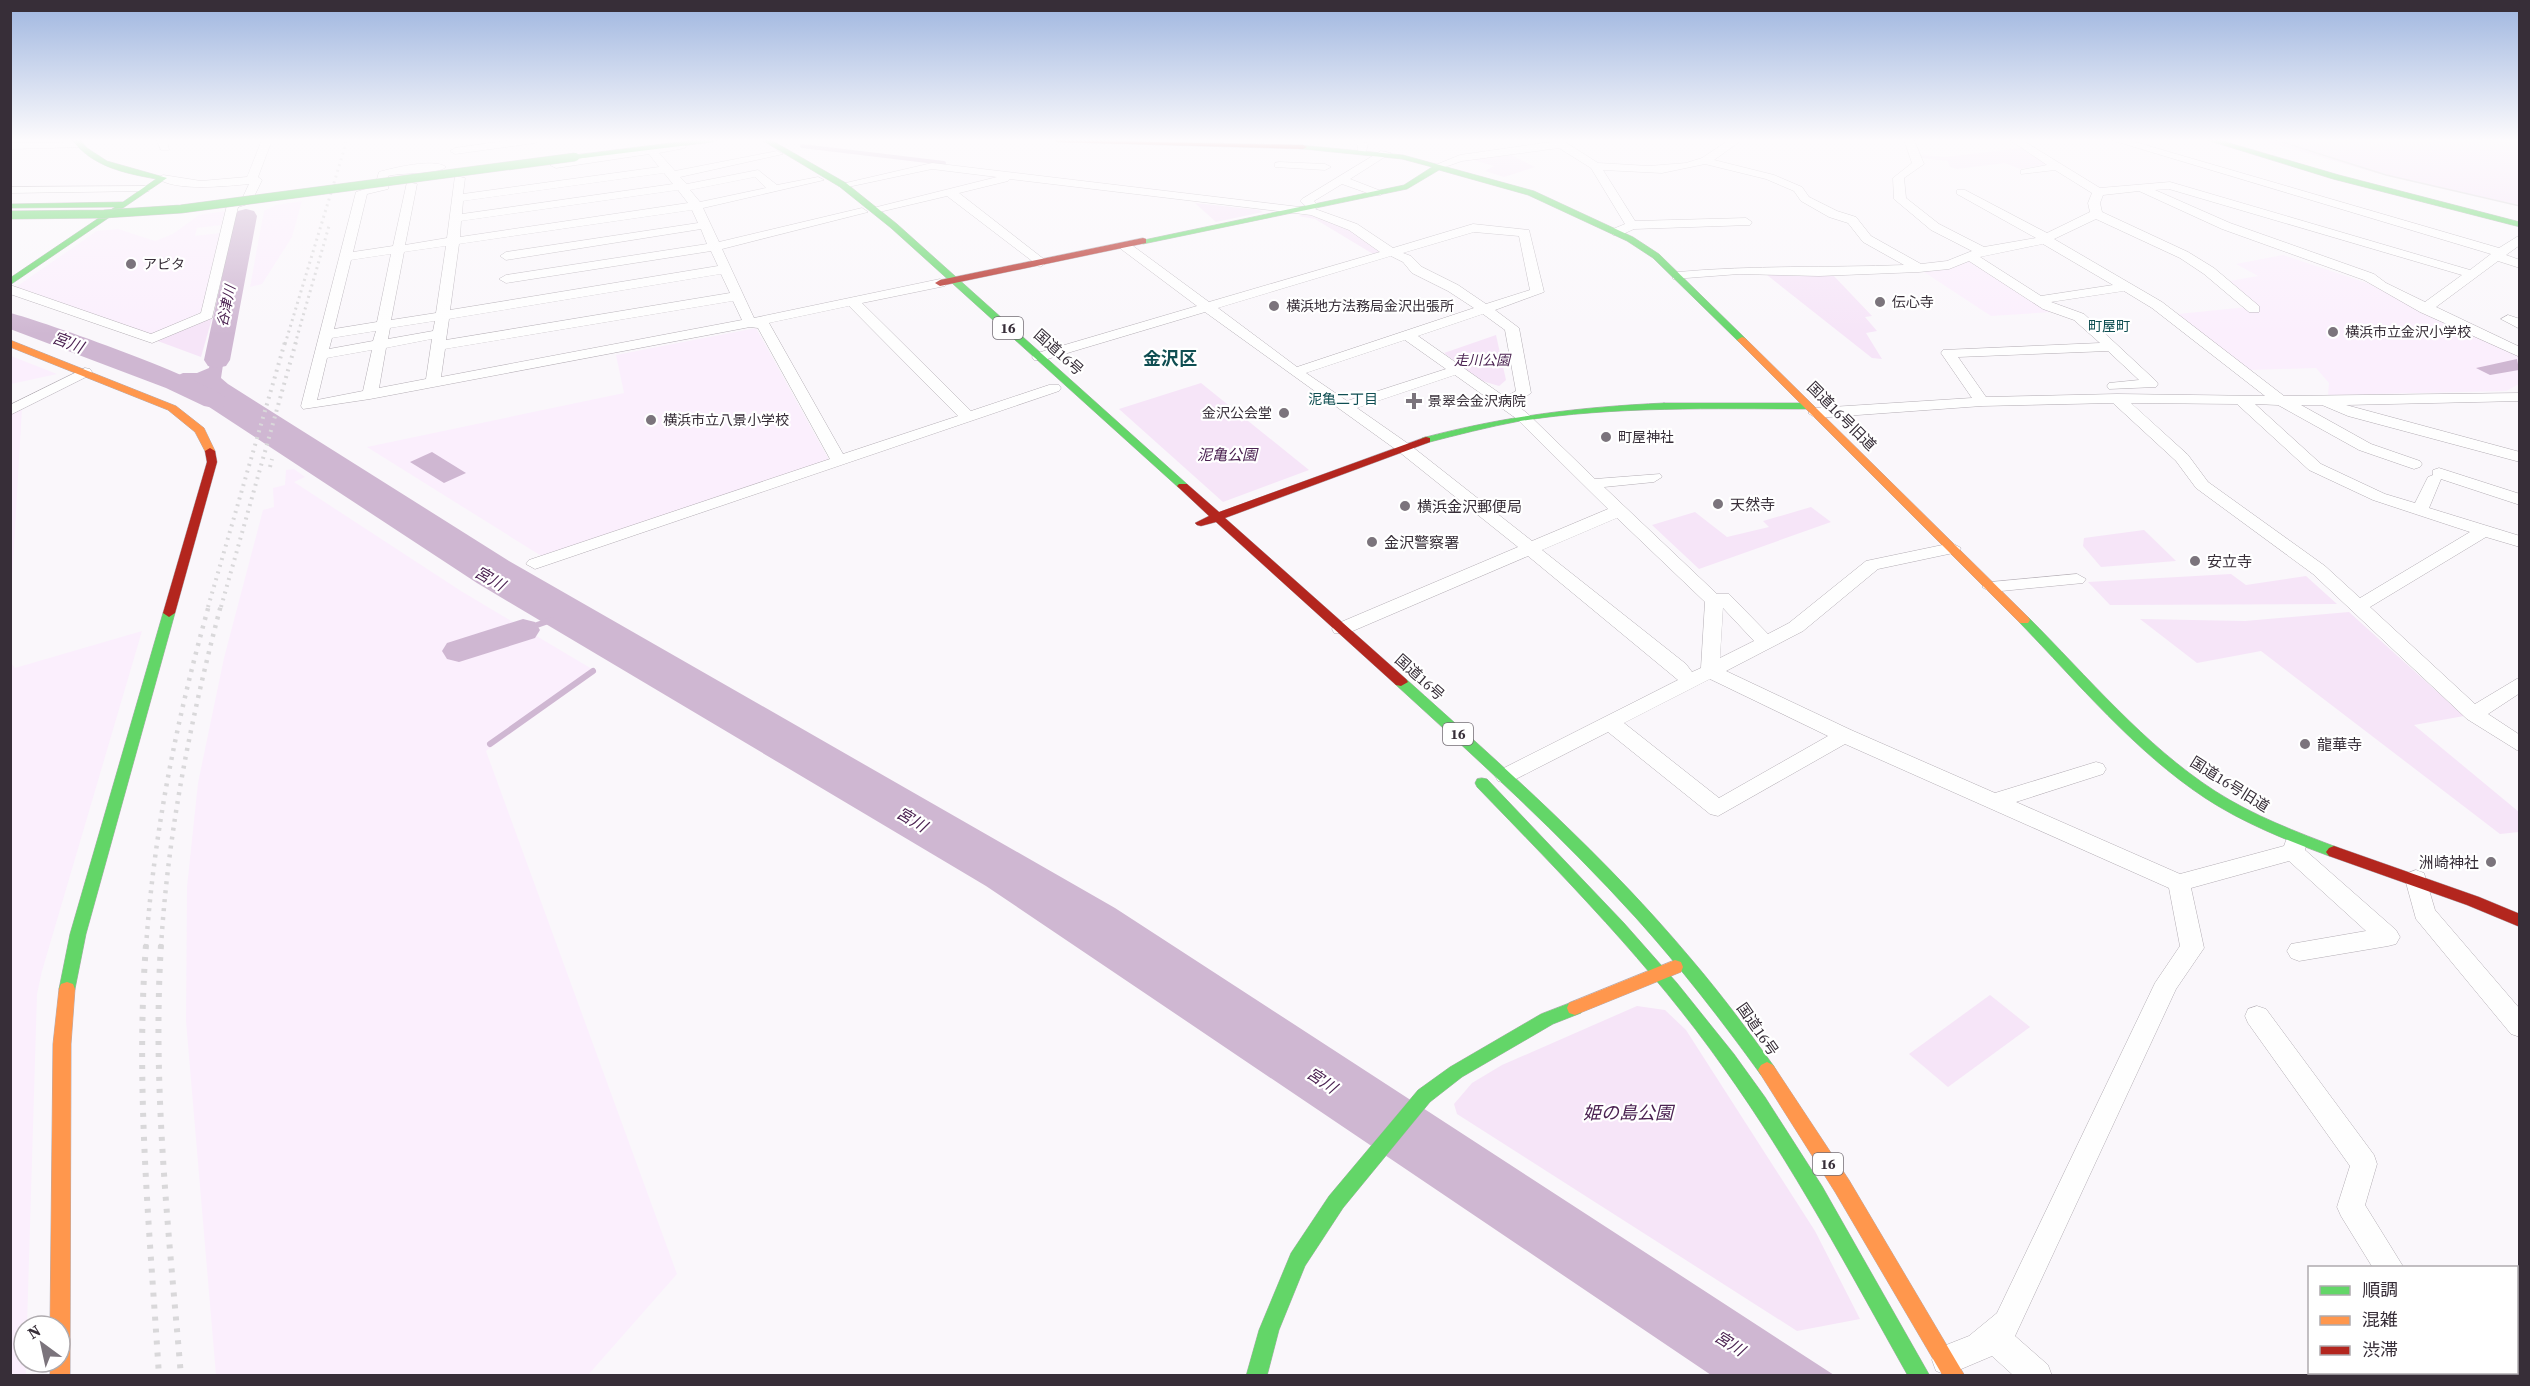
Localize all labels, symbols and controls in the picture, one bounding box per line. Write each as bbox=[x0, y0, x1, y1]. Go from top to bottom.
place label: アピタ bbox=[143, 254, 185, 274]
marker: アピタ bbox=[124, 257, 138, 271]
water label: 谷津川 bbox=[212, 281, 241, 329]
place label: 伝心寺 bbox=[1892, 292, 1934, 312]
marker: 伝心寺 bbox=[1873, 295, 1887, 309]
place label: 横浜地方法務局金沢出張所 bbox=[1286, 296, 1454, 316]
marker: 横浜地方法務局金沢出張所 bbox=[1267, 299, 1281, 313]
district label: 町屋町 bbox=[2088, 316, 2130, 336]
road number: 16 bbox=[993, 317, 1023, 339]
place label: 横浜市立金沢小学校 bbox=[2345, 322, 2471, 342]
street label: 国道16号 bbox=[1030, 324, 1088, 380]
marker: 横浜市立金沢小学校 bbox=[2326, 325, 2340, 339]
water label: 宮川 bbox=[49, 326, 89, 359]
district label: 金沢区 bbox=[1143, 346, 1197, 371]
park label: 走川公園 bbox=[1454, 350, 1512, 370]
street label: 国道16号旧道 bbox=[1803, 377, 1881, 455]
district label: 泥亀二丁目 bbox=[1308, 389, 1378, 409]
place label: 景翠会金沢病院 bbox=[1428, 391, 1526, 411]
marker: 景翠会金沢病院 bbox=[1405, 392, 1423, 410]
place label: 金沢公会堂 bbox=[1202, 403, 1272, 423]
marker: 金沢公会堂 bbox=[1277, 406, 1291, 420]
place label: 横浜市立八景小学校 bbox=[663, 410, 789, 430]
marker: 横浜市立八景小学校 bbox=[644, 413, 658, 427]
place label: 町屋神社 bbox=[1618, 427, 1674, 447]
marker: 町屋神社 bbox=[1599, 430, 1613, 444]
park label: 泥亀公園 bbox=[1197, 444, 1259, 465]
place label: 天然寺 bbox=[1730, 494, 1775, 515]
place label: 横浜金沢郵便局 bbox=[1417, 496, 1522, 517]
marker: 天然寺 bbox=[1711, 497, 1725, 511]
marker: 横浜金沢郵便局 bbox=[1398, 499, 1412, 513]
place label: 金沢警察署 bbox=[1384, 532, 1459, 553]
marker: 金沢警察署 bbox=[1365, 535, 1379, 549]
place label: 安立寺 bbox=[2207, 551, 2252, 572]
marker: 安立寺 bbox=[2188, 554, 2202, 568]
water label: 宮川 bbox=[471, 560, 511, 597]
street label: 国道16号 bbox=[1391, 649, 1449, 705]
road number: 16 bbox=[1443, 723, 1473, 745]
place label: 龍華寺 bbox=[2317, 734, 2362, 755]
marker: 龍華寺 bbox=[2298, 737, 2312, 751]
street label: 国道16号旧道 bbox=[2186, 751, 2274, 817]
water label: 宮川 bbox=[893, 801, 933, 838]
place label: 洲崎神社 bbox=[2419, 852, 2479, 873]
marker: 洲崎神社 bbox=[2484, 855, 2498, 869]
street label: 国道16号 bbox=[1732, 998, 1784, 1060]
water label: 宮川 bbox=[1303, 1062, 1343, 1099]
park label: 姫の島公園 bbox=[1583, 1100, 1676, 1125]
road number: 16 bbox=[1813, 1153, 1843, 1175]
legend bbox=[2308, 1266, 2518, 1374]
text: 順調 bbox=[2362, 1277, 2398, 1302]
text: 混雑 bbox=[2362, 1307, 2398, 1332]
north arrow bbox=[12, 1314, 72, 1374]
text: N bbox=[23, 1319, 45, 1344]
water label: 宮川 bbox=[1711, 1325, 1751, 1362]
text: 渋滞 bbox=[2362, 1337, 2398, 1362]

